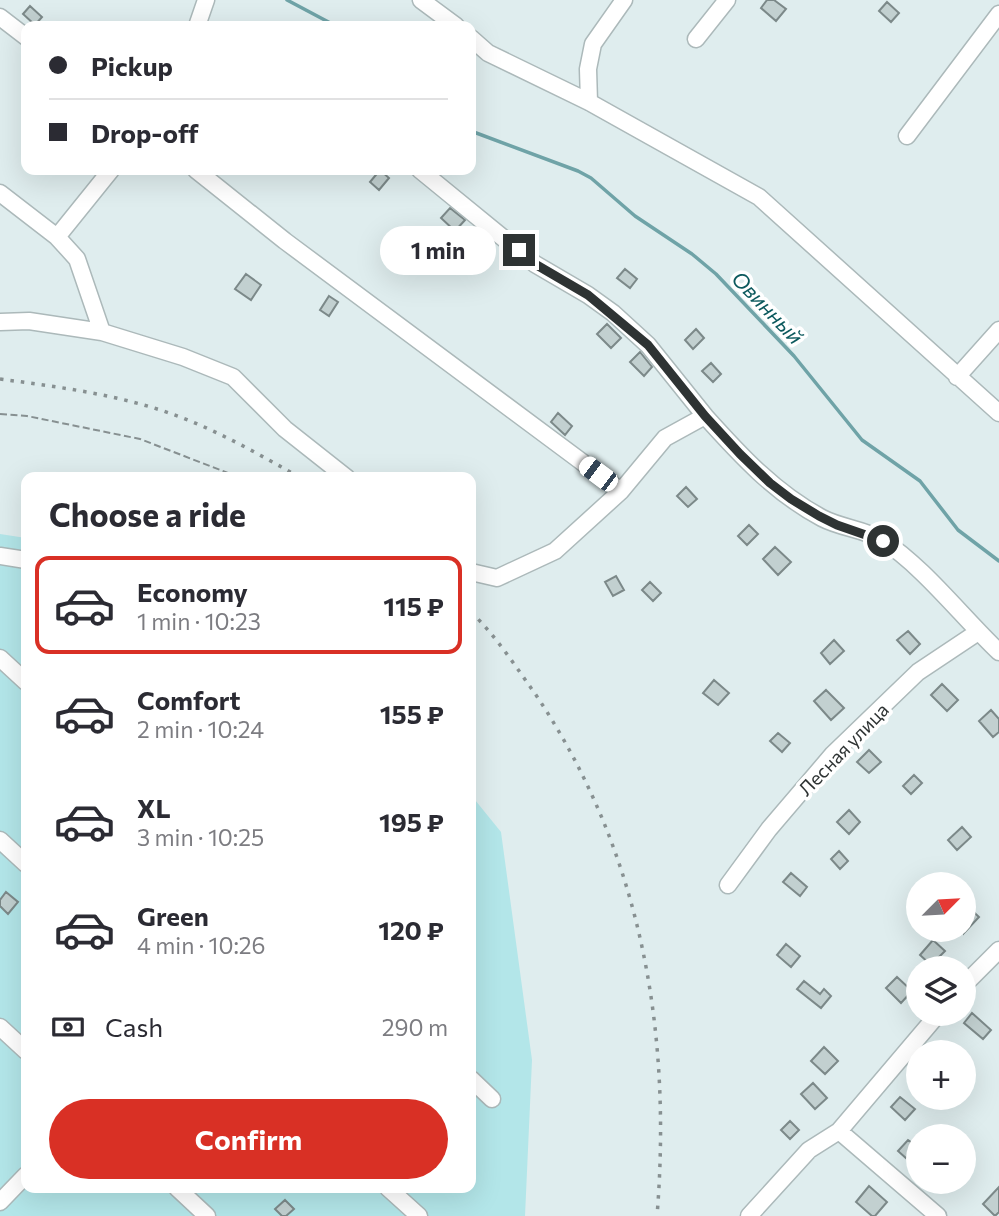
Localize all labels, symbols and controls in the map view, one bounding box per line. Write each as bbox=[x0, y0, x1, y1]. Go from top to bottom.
text: Pickup bbox=[91, 50, 173, 81]
text: Drop-off bbox=[91, 117, 198, 148]
callout: 1 min bbox=[379, 226, 494, 274]
route end bbox=[503, 234, 535, 266]
text: 1 min bbox=[411, 236, 465, 264]
water label: Овинный bbox=[727, 265, 809, 349]
car bbox=[575, 453, 622, 495]
text: Choose a ride bbox=[49, 494, 246, 534]
route start bbox=[867, 525, 899, 557]
icon: car bbox=[53, 574, 116, 637]
text: Economy bbox=[137, 576, 248, 607]
text: 115 ₽ bbox=[383, 590, 444, 621]
text: 1 min · 10:23 bbox=[137, 607, 261, 635]
icon: car bbox=[53, 682, 116, 745]
text: Comfort bbox=[137, 684, 240, 715]
text: 155 ₽ bbox=[380, 698, 444, 729]
street label: Лесная улица bbox=[793, 698, 893, 800]
text: 2 min · 10:24 bbox=[137, 715, 264, 743]
icon: car bbox=[53, 790, 116, 853]
text: XL bbox=[137, 792, 171, 823]
text: 195 ₽ bbox=[379, 806, 444, 837]
text: 3 min · 10:25 bbox=[137, 823, 264, 851]
north arrow bbox=[906, 872, 976, 942]
map controls bbox=[906, 872, 976, 1194]
icon: car bbox=[53, 898, 116, 961]
text: Green bbox=[137, 900, 209, 931]
text: 120 ₽ bbox=[378, 914, 444, 945]
text: 4 min · 10:26 bbox=[137, 931, 266, 959]
button: layers bbox=[906, 956, 976, 1026]
icon: cash bbox=[49, 1008, 87, 1046]
text: Cash bbox=[105, 1011, 163, 1042]
text: 290 m bbox=[382, 1013, 448, 1041]
button: + bbox=[906, 1040, 976, 1110]
button: Confirm bbox=[49, 1099, 448, 1179]
button: − bbox=[906, 1124, 976, 1194]

